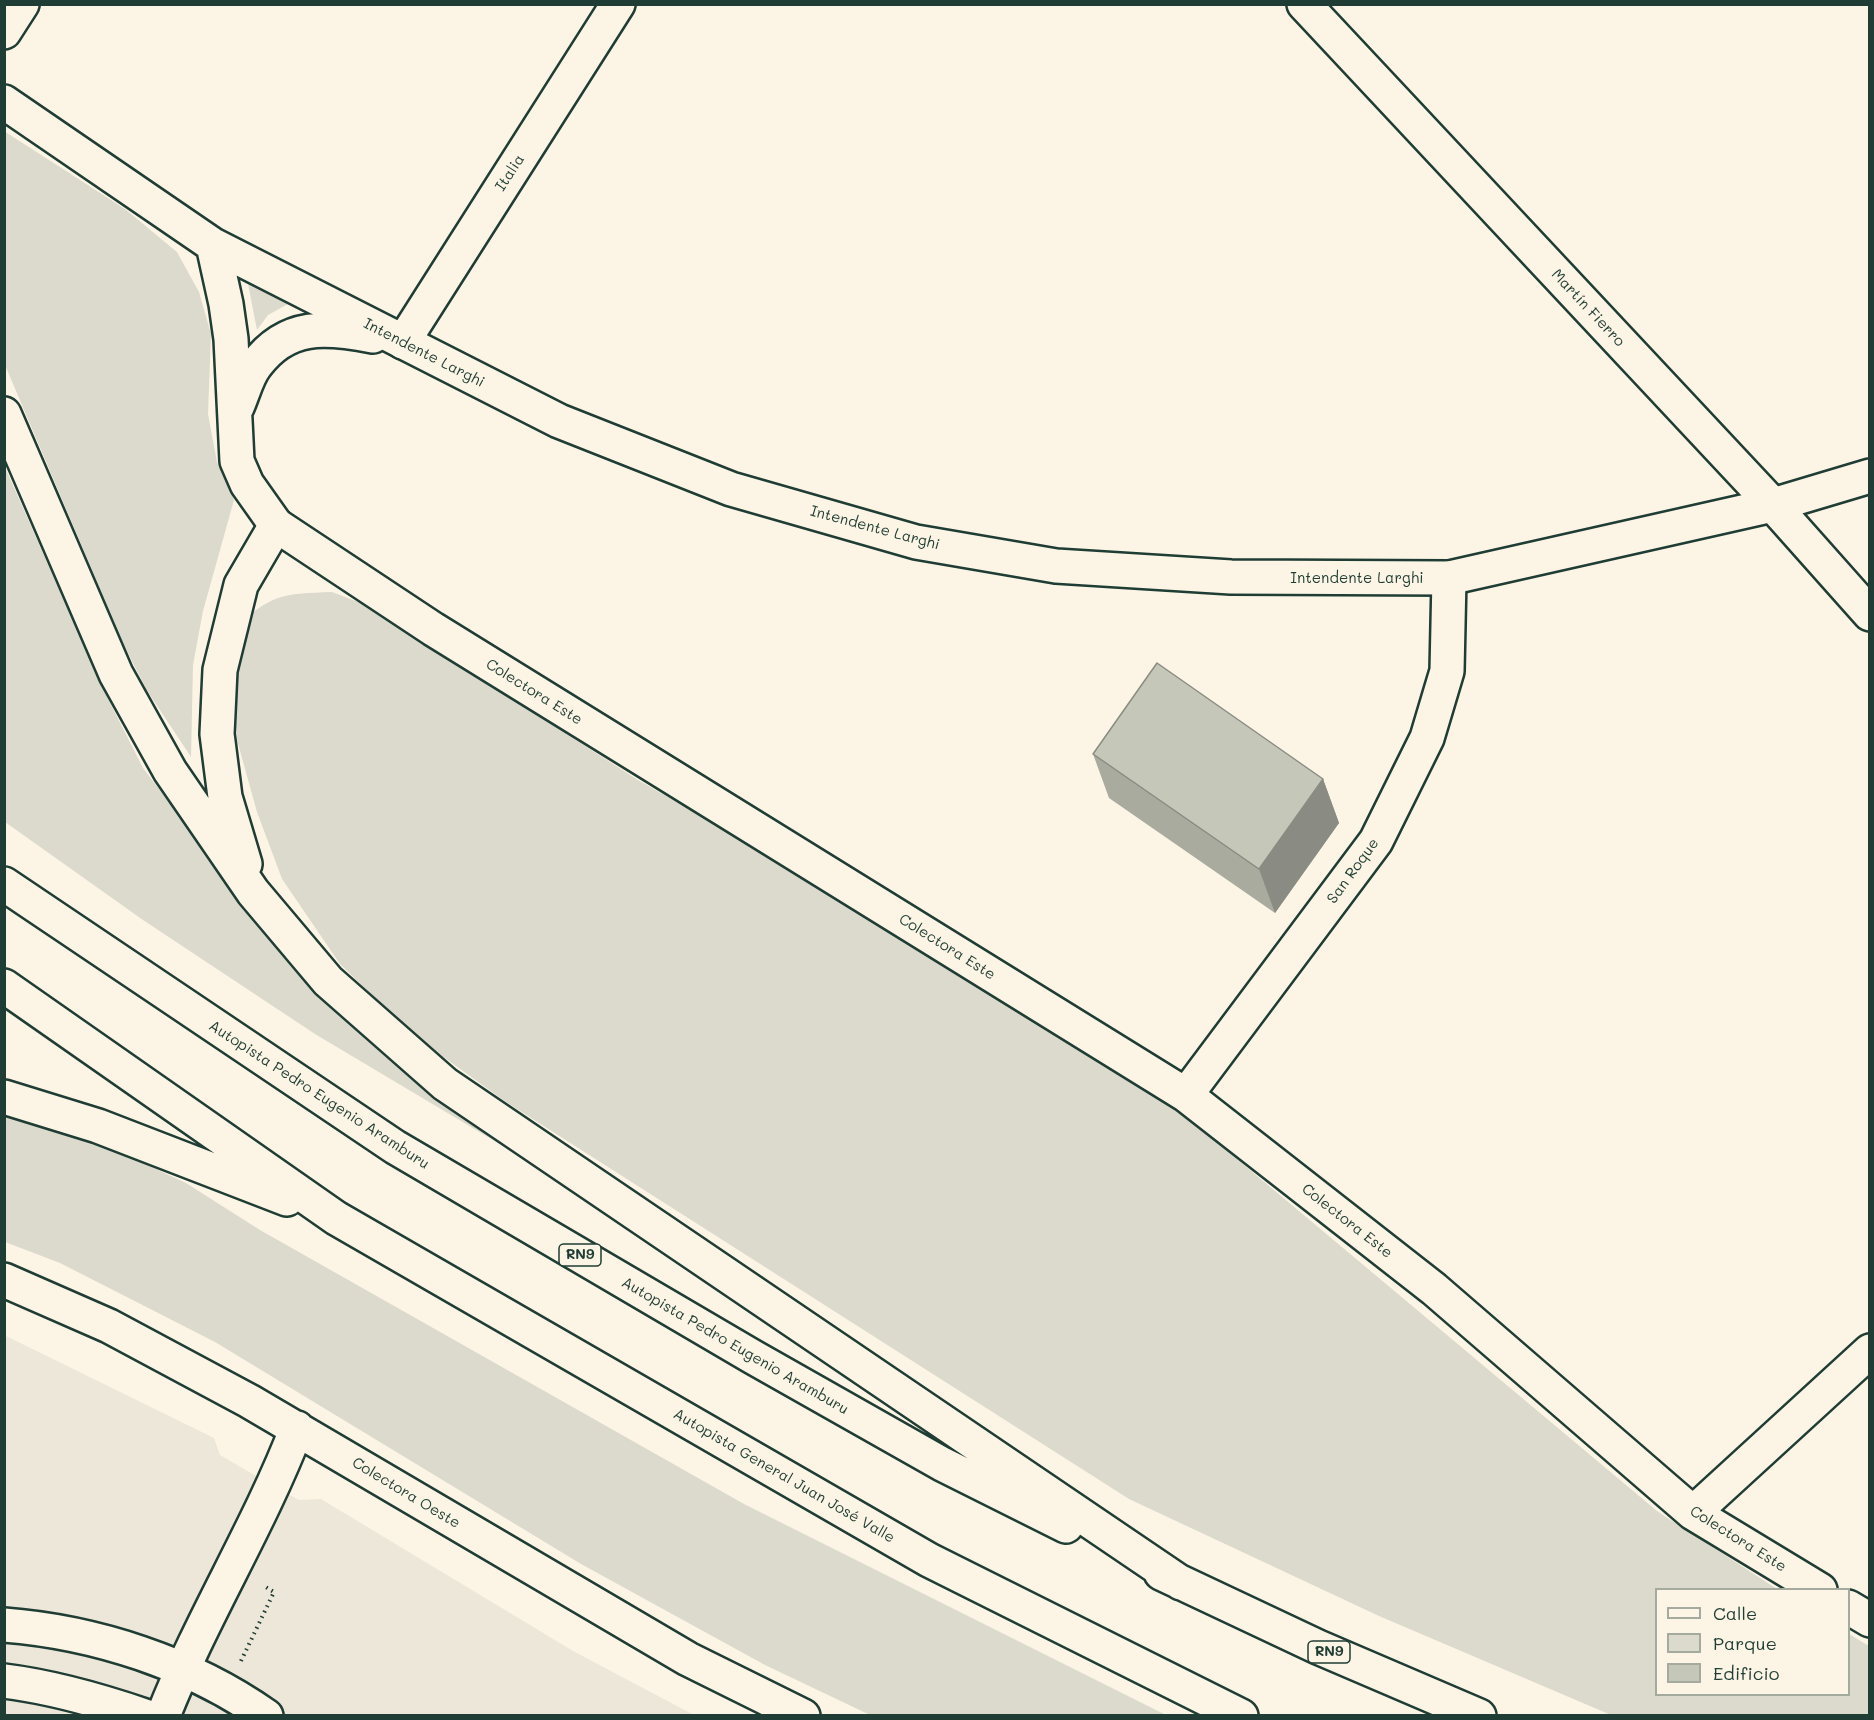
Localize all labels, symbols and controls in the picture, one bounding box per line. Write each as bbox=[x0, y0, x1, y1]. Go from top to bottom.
street label: Italia bbox=[492, 151, 528, 195]
street label: Martín Fierro bbox=[1548, 265, 1628, 351]
street label: Intendente Larghi bbox=[360, 315, 488, 391]
street label: Intendente Larghi bbox=[808, 502, 942, 554]
street label: Intendente Larghi bbox=[1290, 569, 1424, 587]
street label: Colectora Este bbox=[482, 655, 586, 729]
street label: San Roque bbox=[1323, 835, 1383, 907]
street label: Colectora Este bbox=[895, 910, 999, 984]
street label: Autopista Pedro Eugenio Aramburu bbox=[205, 1017, 433, 1173]
street label: Colectora Este bbox=[1298, 1180, 1396, 1262]
road number: RN9 bbox=[559, 1244, 601, 1266]
street label: Autopista Pedro Eugenio Aramburu bbox=[618, 1273, 852, 1419]
street label: Autopista General Juan José Valle bbox=[670, 1405, 898, 1547]
street label: Colectora Oeste bbox=[349, 1454, 463, 1532]
street label: Colectora Este bbox=[1686, 1502, 1790, 1576]
legend bbox=[1655, 1588, 1850, 1696]
text: Calle bbox=[1713, 1601, 1757, 1625]
text: Parque bbox=[1713, 1631, 1777, 1655]
road number: RN9 bbox=[1308, 1641, 1350, 1663]
text: Edificio bbox=[1713, 1661, 1780, 1685]

